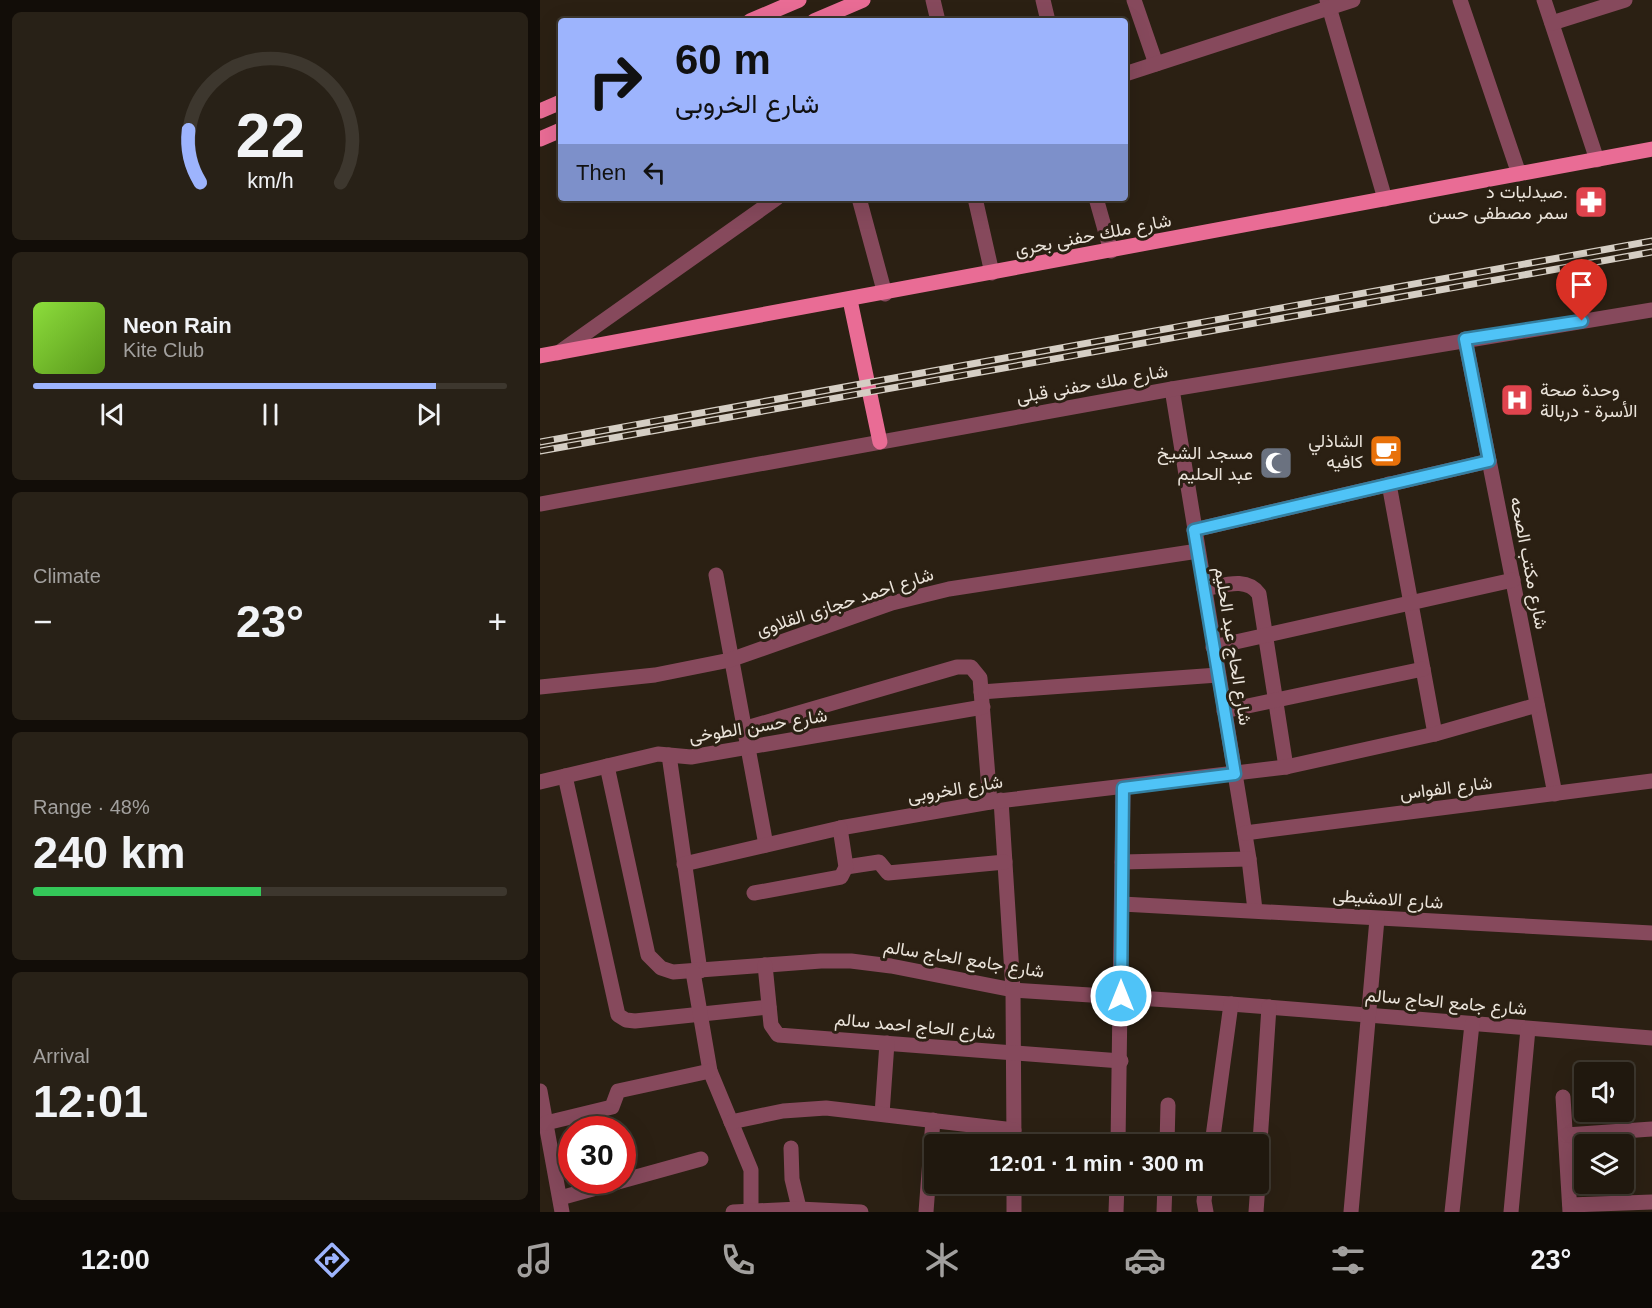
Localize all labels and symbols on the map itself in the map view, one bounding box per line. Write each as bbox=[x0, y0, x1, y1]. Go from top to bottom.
place label: صيدليات د. سمر مصطفى حسن bbox=[1428, 182, 1568, 224]
pharmacy icon: صيدليات د. سمر مصطفى حسن bbox=[1573, 184, 1609, 220]
street label: شارع ملك حفنى بحرى bbox=[1013, 210, 1173, 262]
pin bbox=[1556, 259, 1607, 321]
street label: شارع ملك حفنى قبلى bbox=[1015, 361, 1170, 409]
place label: وحدة صحة الأسرة - دربالة bbox=[1540, 380, 1637, 422]
hospital icon: وحدة صحة الأسرة - دربالة bbox=[1499, 382, 1535, 418]
place label: الشاذلي كافيه bbox=[1308, 431, 1363, 472]
cafe icon: الشاذلي كافيه bbox=[1368, 433, 1404, 469]
place label: مسجد الشيخ عبد الحليم bbox=[1157, 443, 1253, 486]
mosque icon: مسجد الشيخ عبد الحليم bbox=[1258, 445, 1294, 481]
street label: شارع مكتب الصحه bbox=[1504, 495, 1552, 631]
street label: شارع احمد حجازى القلاوى bbox=[754, 564, 937, 642]
street label: شارع الحاج عبد الحليم bbox=[1209, 565, 1255, 727]
street label: شارع حسن الطوخى bbox=[687, 705, 829, 749]
street label: شارع الخروبى bbox=[906, 772, 1004, 808]
street label: شارع الفواس bbox=[1399, 772, 1494, 806]
street label: شارع الامشيطى bbox=[1332, 885, 1444, 915]
street label: شارع جامع الحاج سالم bbox=[882, 936, 1046, 984]
position arrow bbox=[1089, 964, 1153, 1028]
street label: شارع جامع الحاج سالم bbox=[1364, 985, 1528, 1021]
street label: شارع الحاج احمد سالم bbox=[834, 1009, 996, 1045]
speed limit sign: 30 bbox=[558, 1116, 636, 1194]

